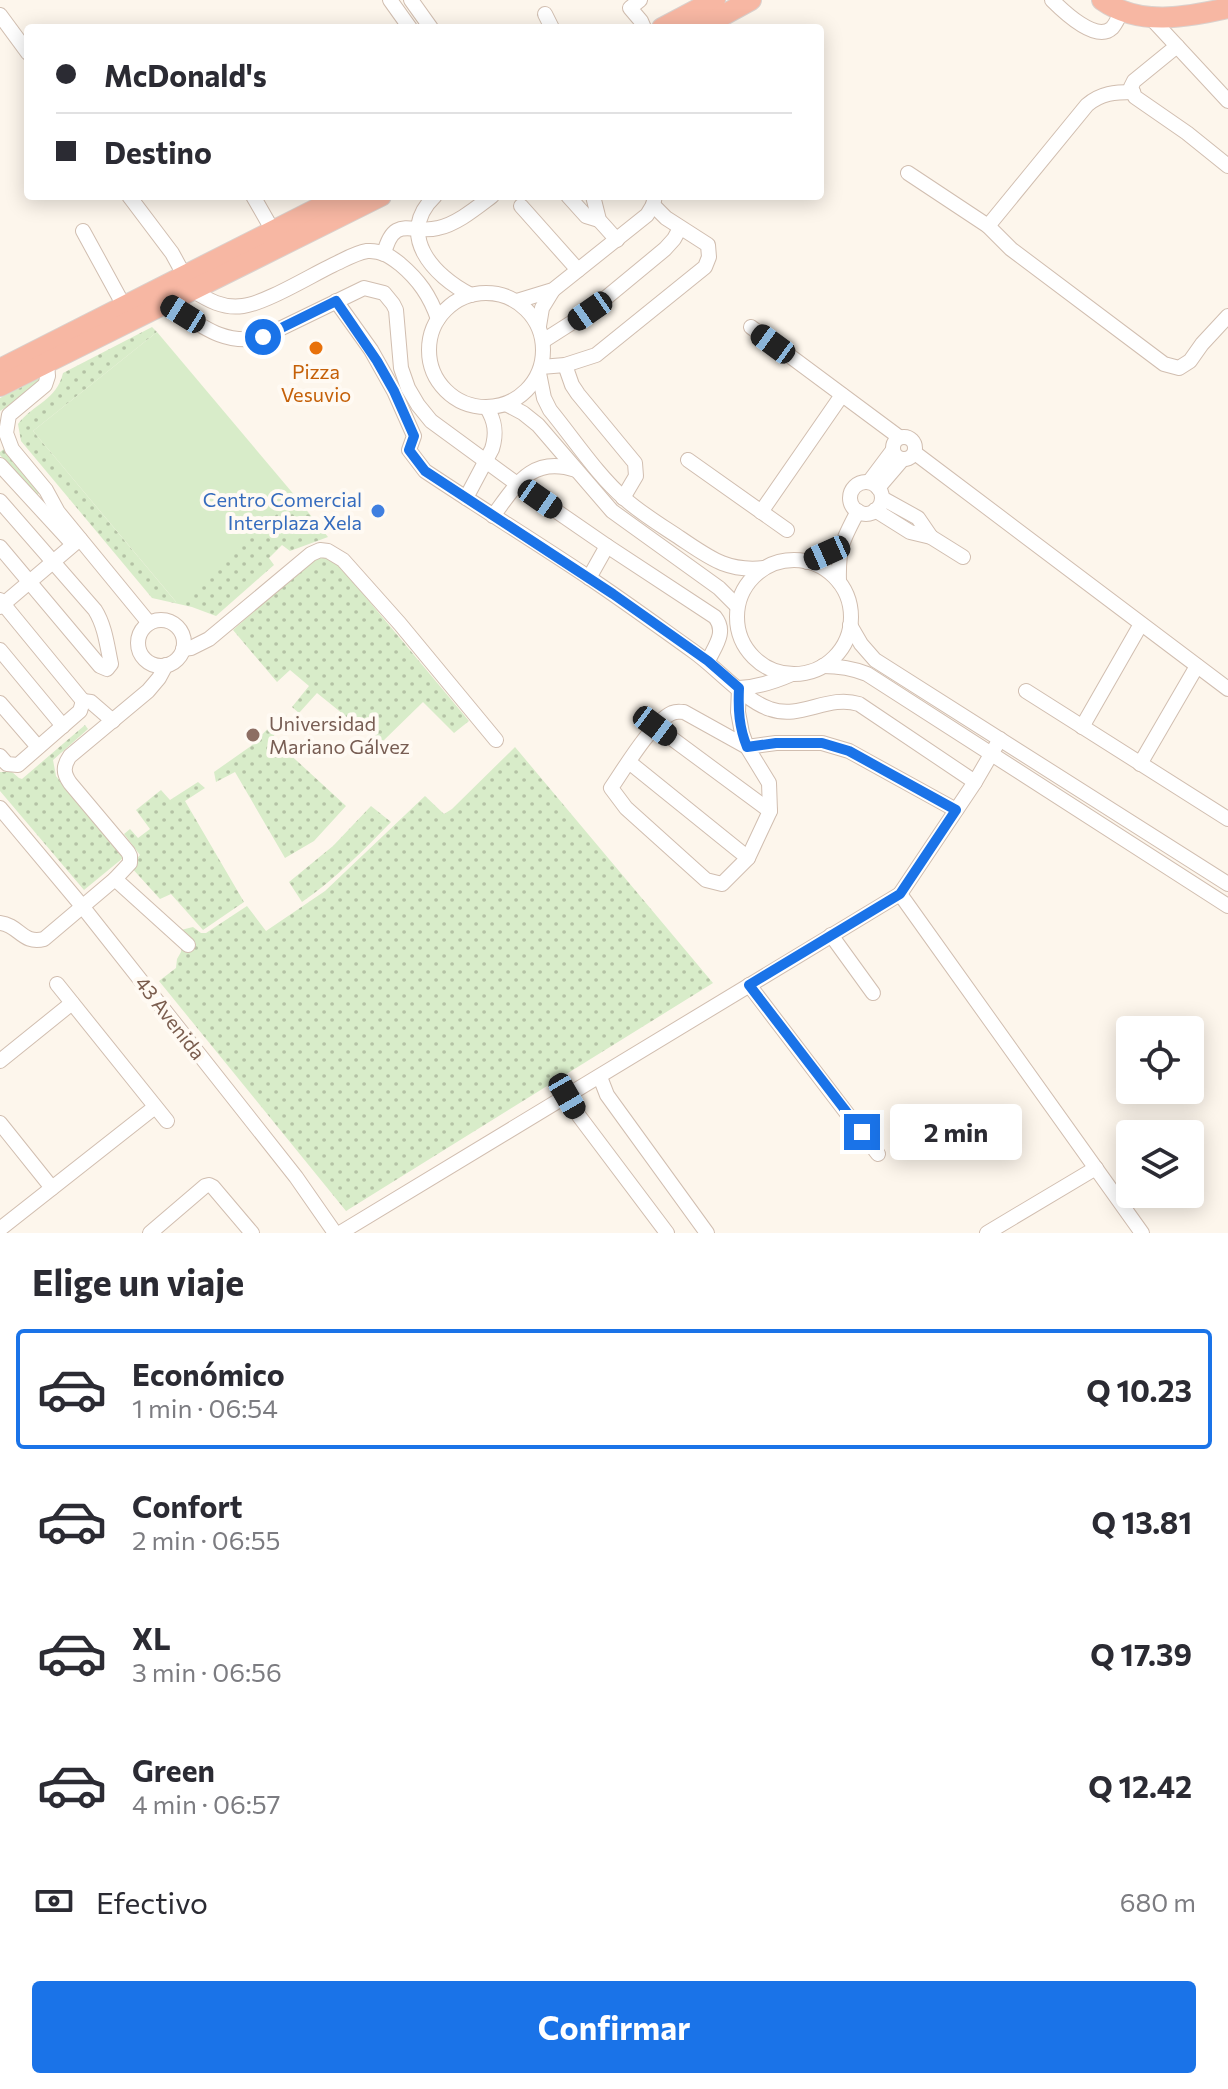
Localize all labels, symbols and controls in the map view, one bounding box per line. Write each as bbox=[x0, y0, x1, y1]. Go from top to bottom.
text: McDonald's bbox=[104, 56, 267, 93]
text: Destino bbox=[104, 133, 212, 170]
car bbox=[563, 287, 617, 335]
car bbox=[156, 291, 210, 337]
route start bbox=[245, 319, 281, 355]
car bbox=[747, 320, 799, 368]
marker: Pizza Vesuvio bbox=[307, 339, 325, 357]
place label: Pizza Vesuvio bbox=[281, 359, 351, 406]
car bbox=[513, 475, 567, 523]
place label: Centro Comercial Interplaza Xela bbox=[203, 487, 362, 534]
marker: Centro Comercial Interplaza Xela bbox=[369, 502, 387, 520]
car bbox=[800, 532, 854, 574]
car bbox=[629, 702, 681, 750]
place label: Universidad Mariano Gálvez bbox=[269, 711, 410, 758]
marker: Universidad Mariano Gálvez bbox=[244, 726, 262, 744]
street label: 43 Avenida bbox=[131, 971, 211, 1064]
map controls bbox=[1116, 1016, 1204, 1208]
button: locate bbox=[1116, 1016, 1204, 1104]
car bbox=[545, 1069, 589, 1123]
callout: 2 min bbox=[890, 1104, 1022, 1160]
route end bbox=[844, 1114, 880, 1150]
text: 2 min bbox=[924, 1116, 988, 1147]
button: layers bbox=[1116, 1120, 1204, 1208]
text: Elige un viaje bbox=[32, 1259, 244, 1303]
icon: car bbox=[36, 1353, 108, 1425]
text: Económico bbox=[132, 1355, 285, 1392]
text: Q 10.23 bbox=[1086, 1371, 1192, 1408]
text: 1 min · 06:54 bbox=[132, 1392, 278, 1423]
icon: car bbox=[36, 1485, 108, 1557]
text: Confort bbox=[132, 1487, 243, 1524]
text: Q 13.81 bbox=[1092, 1503, 1192, 1540]
text: 2 min · 06:55 bbox=[132, 1524, 281, 1555]
icon: car bbox=[36, 1617, 108, 1689]
text: XL bbox=[132, 1619, 171, 1656]
text: Q 17.39 bbox=[1090, 1635, 1192, 1672]
text: 3 min · 06:56 bbox=[132, 1656, 282, 1687]
icon: car bbox=[36, 1749, 108, 1821]
text: Green bbox=[132, 1751, 215, 1788]
text: Q 12.42 bbox=[1088, 1767, 1192, 1804]
text: 4 min · 06:57 bbox=[132, 1788, 281, 1819]
icon: cash bbox=[32, 1879, 76, 1923]
text: Efectivo bbox=[96, 1883, 208, 1920]
text: 680 m bbox=[1120, 1886, 1196, 1917]
button: Confirmar bbox=[32, 1981, 1196, 2073]

